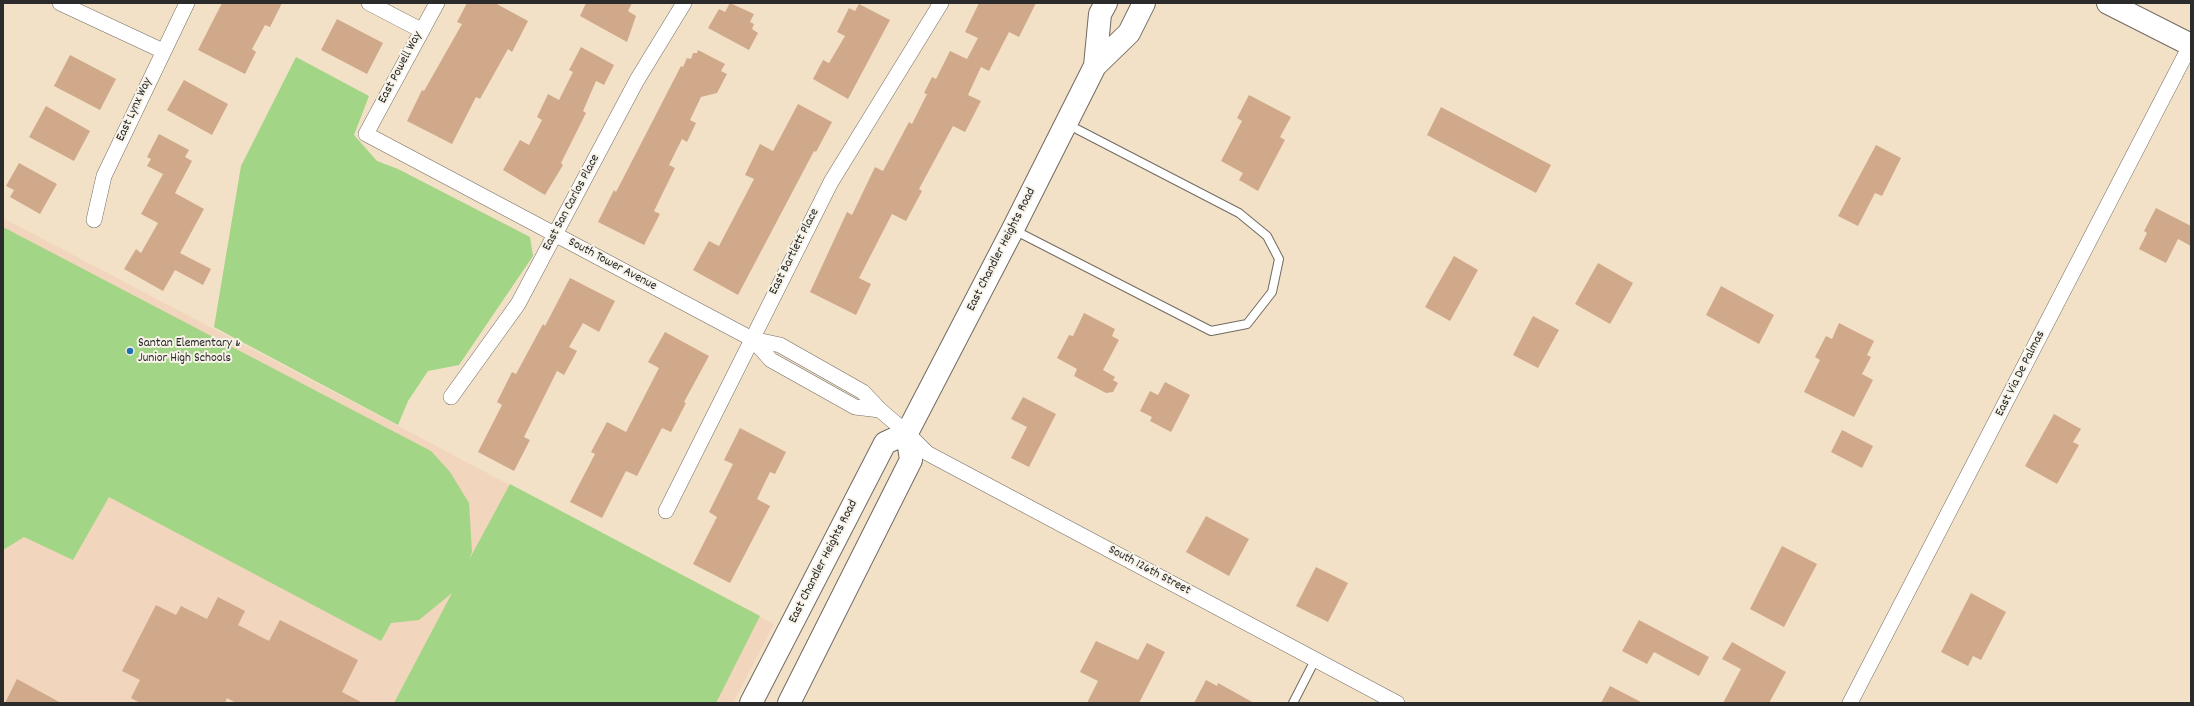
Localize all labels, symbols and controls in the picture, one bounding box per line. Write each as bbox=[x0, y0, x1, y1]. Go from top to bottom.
street label: East Powell Way bbox=[376, 29, 426, 107]
street label: East Lynx Way bbox=[113, 76, 157, 144]
street label: East San Carlos Place bbox=[540, 152, 604, 254]
street label: East Chandler Heights Road bbox=[964, 186, 1040, 314]
street label: East Bartlett Place bbox=[767, 206, 823, 298]
street label: South Tower Avenue bbox=[565, 235, 659, 295]
street label: East Via De Palmas bbox=[1993, 329, 2049, 419]
place label: Santan Elementary & Junior High Schools bbox=[138, 336, 241, 367]
marker: Santan Elementary & Junior High Schools bbox=[125, 346, 135, 356]
street label: East Chandler Heights Road bbox=[786, 498, 862, 626]
street label: South 126th Street bbox=[1105, 543, 1193, 599]

